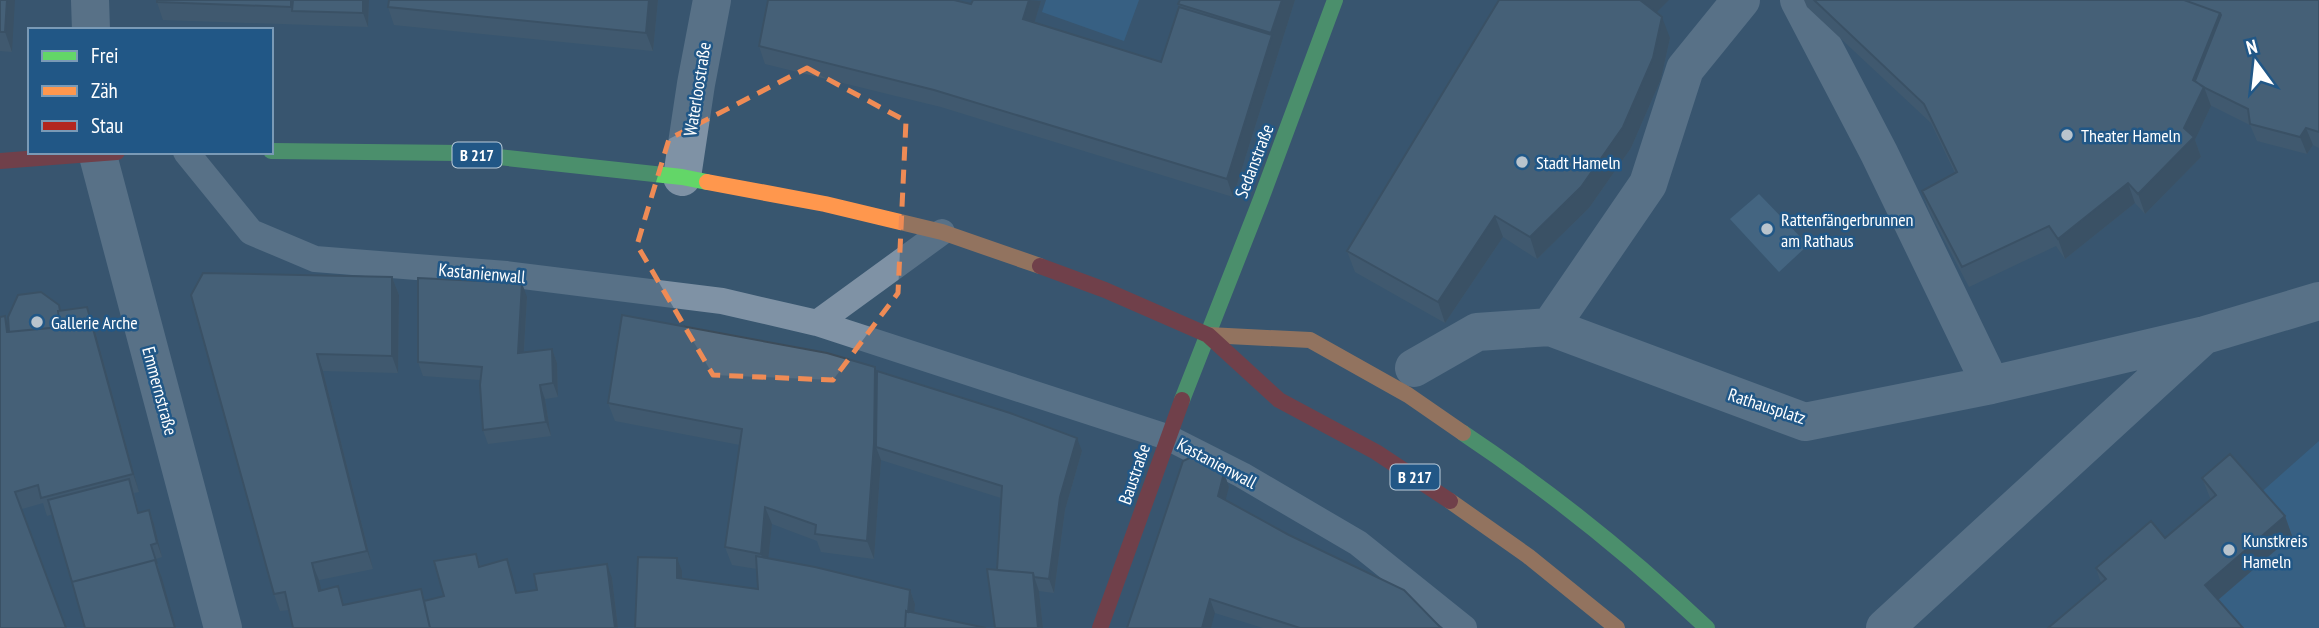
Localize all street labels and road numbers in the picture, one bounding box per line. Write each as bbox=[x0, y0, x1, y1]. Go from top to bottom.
street label: Waterloostraße bbox=[678, 40, 716, 138]
street label: Sedanstraße bbox=[1229, 121, 1279, 201]
road number: B 217 bbox=[452, 142, 502, 168]
street label: Kastanienwall bbox=[438, 258, 527, 288]
street label: Emmernstraße bbox=[137, 344, 183, 438]
street label: Rathausplatz bbox=[1725, 383, 1809, 429]
street label: Kastanienwall bbox=[1173, 432, 1262, 494]
street label: Baustraße bbox=[1113, 441, 1155, 507]
road number: B 217 bbox=[1390, 464, 1440, 490]

